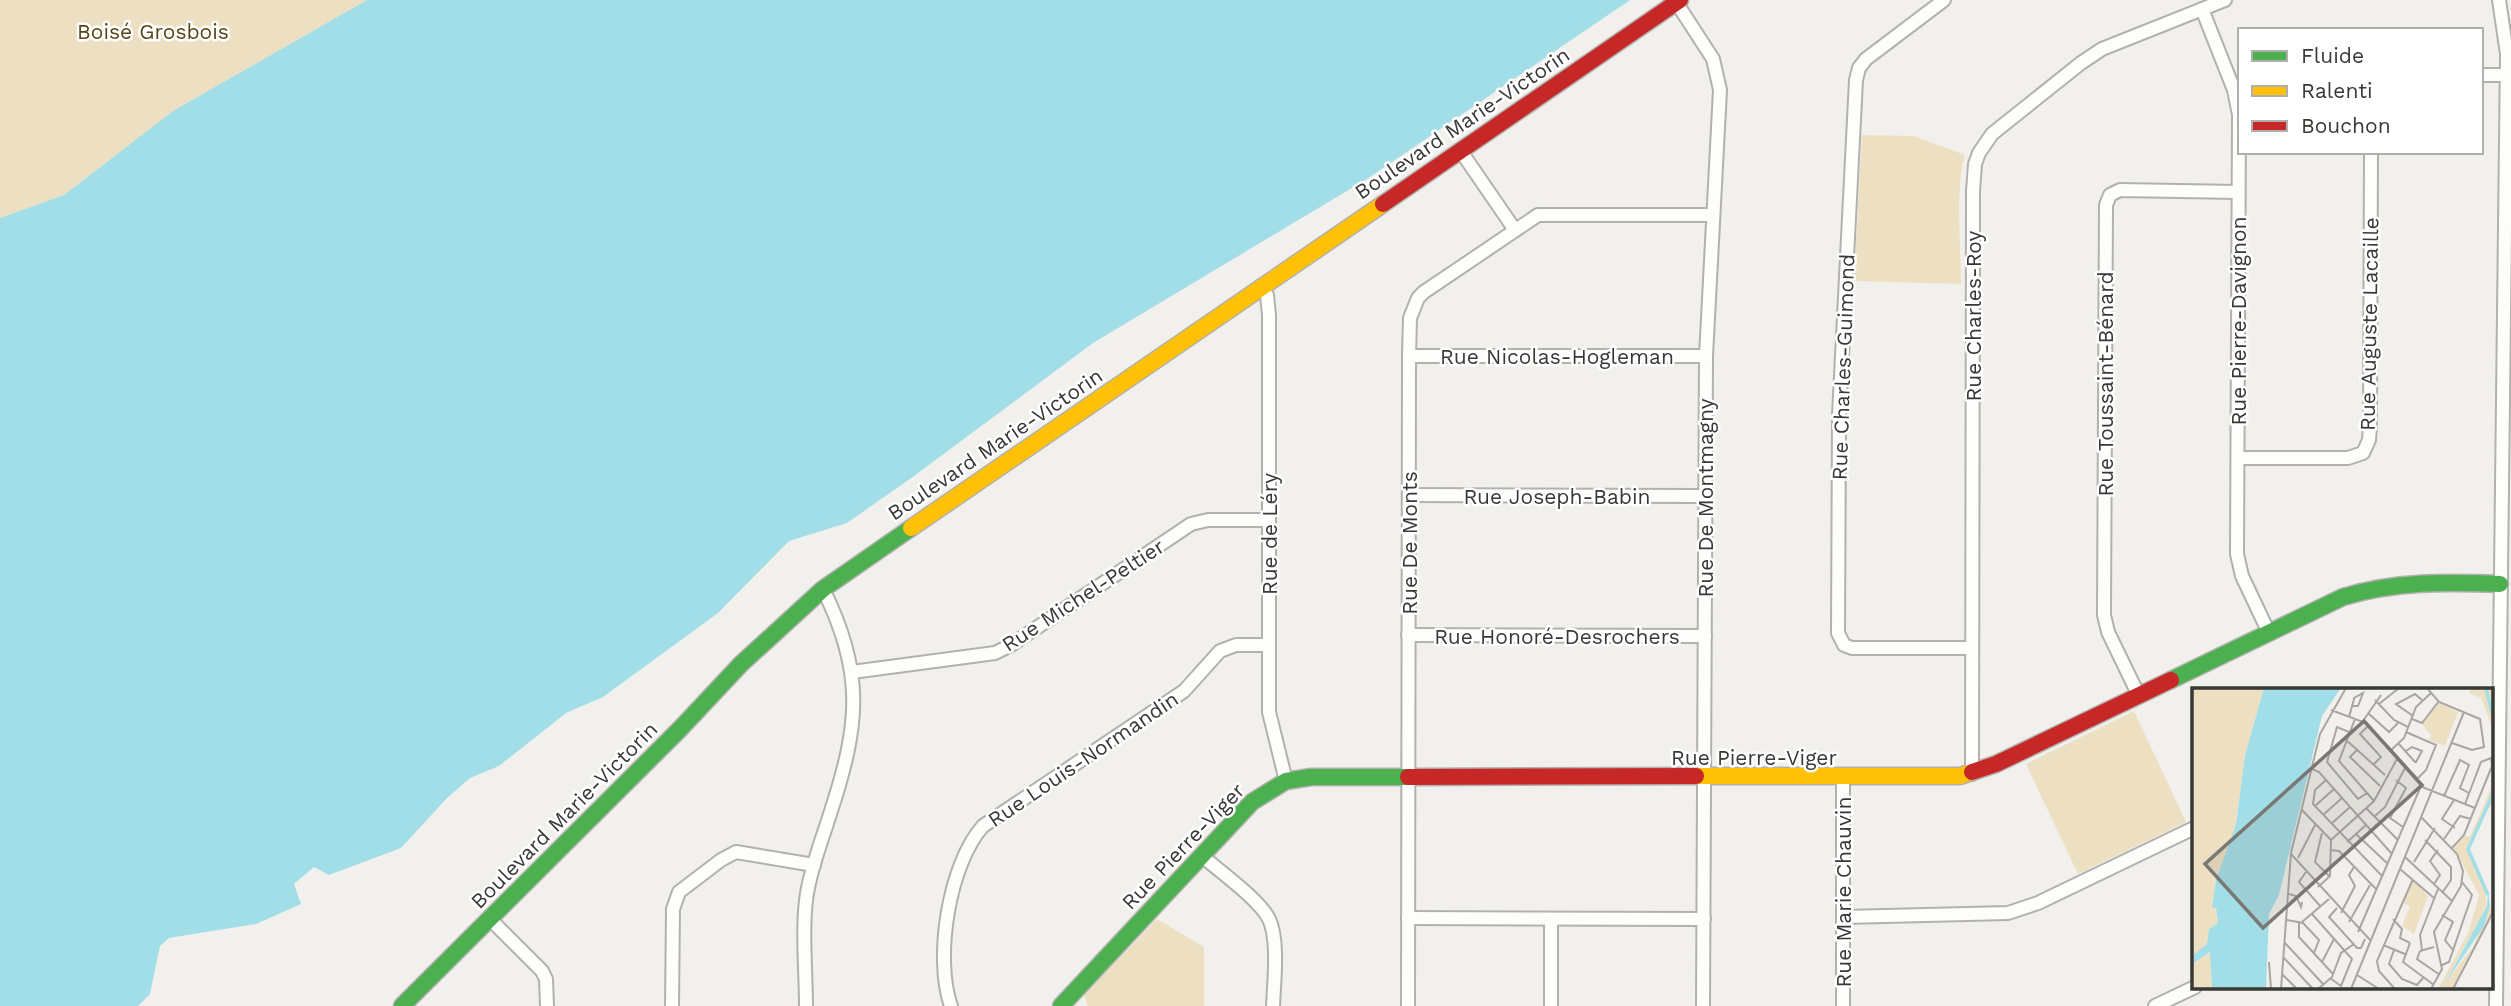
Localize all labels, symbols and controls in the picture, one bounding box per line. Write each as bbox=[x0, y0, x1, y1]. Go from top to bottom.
park label: Boisé Grosbois bbox=[77, 19, 229, 44]
legend bbox=[2238, 28, 2483, 154]
street label: Boulevard Marie-Victorin bbox=[1350, 42, 1574, 204]
text: Fluide bbox=[2301, 43, 2364, 68]
text: Ralenti bbox=[2301, 78, 2373, 103]
text: Bouchon bbox=[2301, 113, 2391, 138]
street label: Rue Pierre-Davignon bbox=[2226, 216, 2251, 426]
street label: Rue Auguste Lacaille bbox=[2355, 217, 2383, 431]
street label: Rue Charles-Roy bbox=[1961, 230, 1986, 401]
street label: Rue Charles-Guimond bbox=[1827, 253, 1859, 481]
street label: Rue Toussaint-Bénard bbox=[2093, 271, 2118, 497]
street label: Rue Nicolas-Hogleman bbox=[1440, 344, 1674, 369]
street label: Boulevard Marie-Victorin bbox=[883, 363, 1107, 525]
street label: Rue De Montmagny bbox=[1693, 398, 1718, 598]
street label: Rue De Monts bbox=[1397, 471, 1422, 615]
street label: Rue de Léry bbox=[1257, 473, 1282, 595]
street label: Rue Joseph-Babin bbox=[1463, 484, 1651, 509]
street label: Rue Michel-Peltier bbox=[997, 533, 1169, 657]
street label: Rue Honoré-Desrochers bbox=[1434, 624, 1680, 649]
street label: Rue Louis-Normandin bbox=[983, 686, 1183, 832]
inset map bbox=[2192, 688, 2494, 988]
street label: Boulevard Marie-Victorin bbox=[465, 716, 663, 914]
street label: Rue Pierre-Viger bbox=[1671, 745, 1837, 770]
street label: Rue Pierre-Viger bbox=[1116, 777, 1250, 914]
street label: Rue Marie Chauvin bbox=[1831, 797, 1856, 987]

